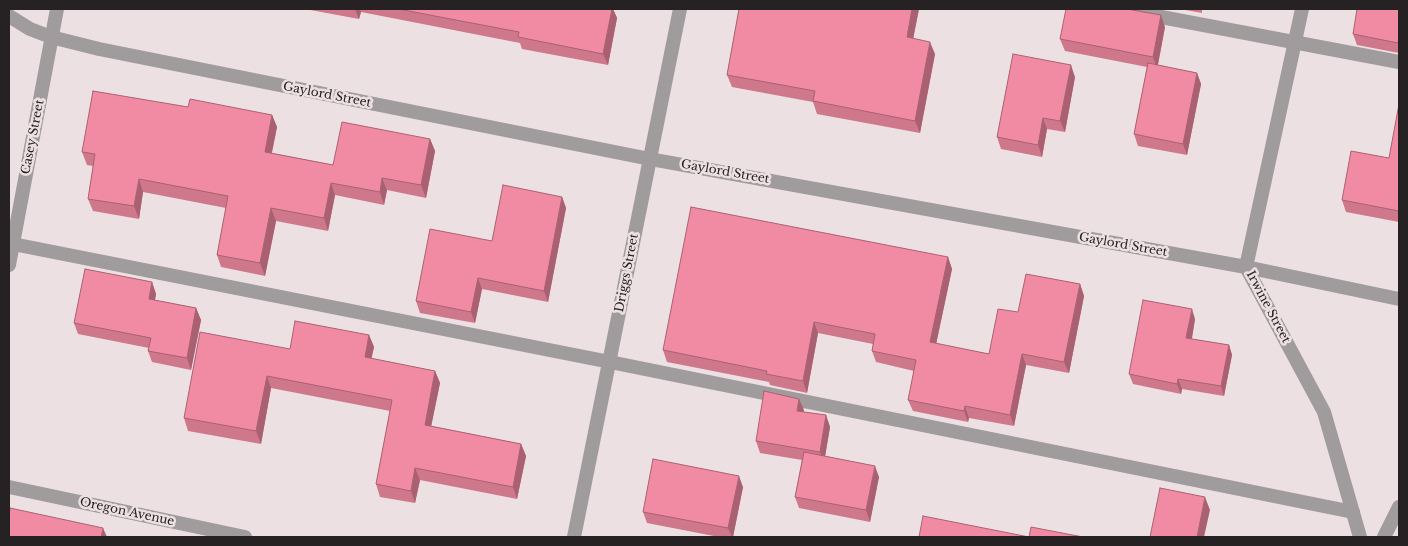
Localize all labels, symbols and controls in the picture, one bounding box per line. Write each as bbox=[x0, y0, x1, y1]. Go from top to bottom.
street label: Gaylord Street bbox=[282, 79, 372, 111]
street label: Casey Street bbox=[19, 98, 47, 176]
street label: Gaylord Street bbox=[680, 157, 770, 187]
street label: Gaylord Street bbox=[1078, 230, 1168, 260]
street label: Driggs Street bbox=[612, 232, 642, 314]
street label: Irwine Street bbox=[1243, 268, 1293, 346]
street label: Oregon Avenue bbox=[78, 495, 176, 529]

